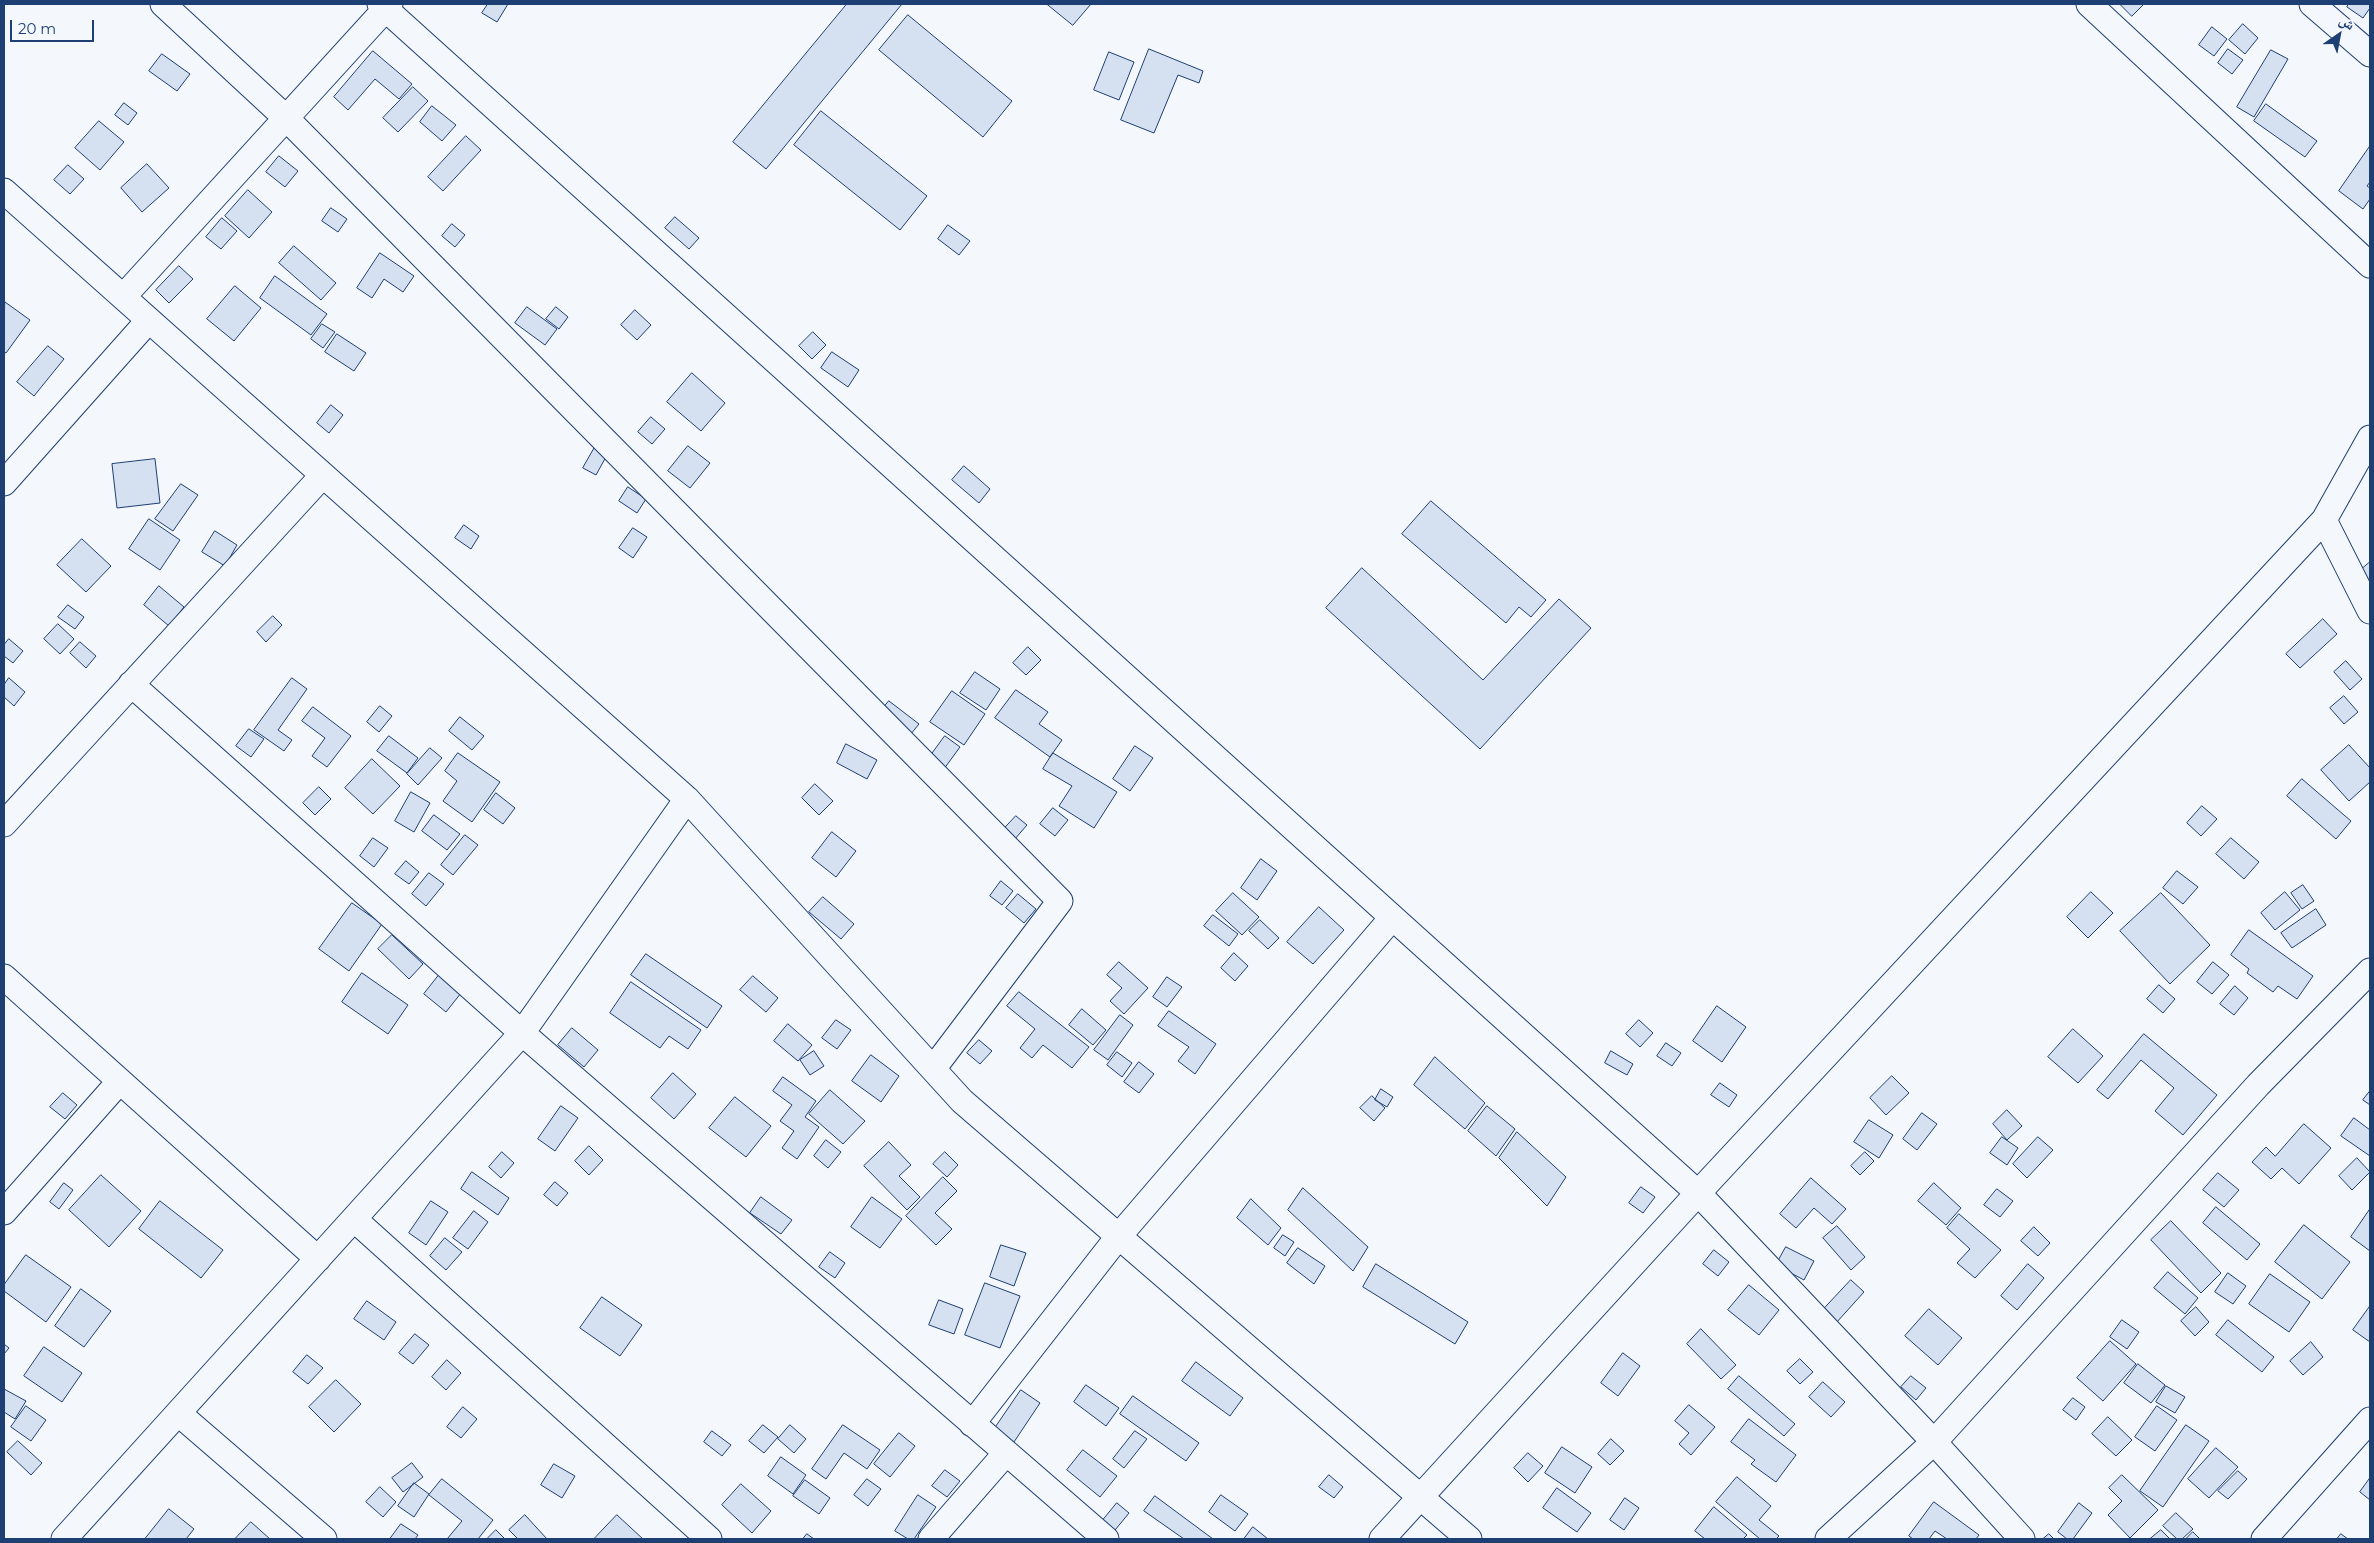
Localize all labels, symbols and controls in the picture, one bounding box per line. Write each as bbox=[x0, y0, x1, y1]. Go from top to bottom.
scale bar bbox=[12, 10, 96, 42]
north arrow bbox=[2314, 10, 2364, 60]
text: ش bbox=[2336, 11, 2358, 34]
text: 20 m bbox=[18, 19, 56, 38]

